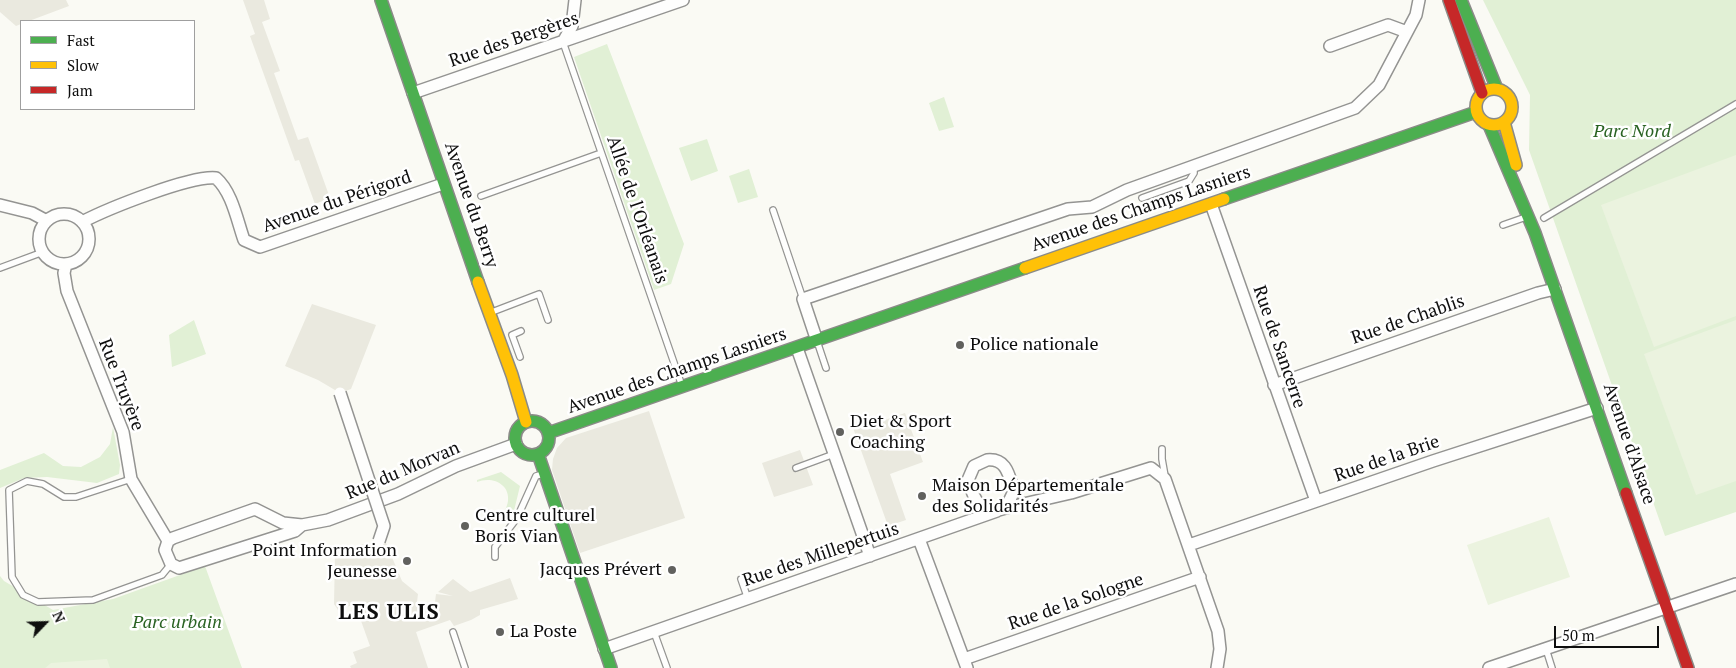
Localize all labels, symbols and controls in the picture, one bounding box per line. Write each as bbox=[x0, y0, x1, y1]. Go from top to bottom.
street label: Rue des Bergères bbox=[446, 8, 582, 72]
legend bbox=[20, 20, 195, 110]
text: Fast bbox=[67, 30, 95, 50]
text: Slow bbox=[67, 55, 99, 75]
text: Jam bbox=[67, 80, 93, 100]
park label: Parc Nord bbox=[1593, 121, 1671, 143]
street label: Allée de l'Orléanais bbox=[602, 133, 672, 287]
street label: Avenue du Berry bbox=[439, 139, 503, 271]
street label: Avenue des Champs Lasniers bbox=[1029, 161, 1253, 257]
street label: Avenue du Périgord bbox=[260, 166, 414, 238]
street label: Rue de Sancerre bbox=[1248, 283, 1310, 411]
street label: Rue de Chablis bbox=[1349, 291, 1467, 349]
street label: Avenue des Champs Lasniers bbox=[565, 323, 789, 419]
place label: Police nationale bbox=[970, 334, 1099, 356]
street label: Rue Truyère bbox=[94, 336, 148, 434]
marker: Police nationale bbox=[954, 339, 966, 351]
street label: Avenue d'Alsace bbox=[1598, 381, 1660, 507]
place label: Diet & Sport Coaching bbox=[850, 411, 952, 454]
marker: Diet & Sport Coaching bbox=[834, 426, 846, 438]
street label: Rue de la Brie bbox=[1331, 431, 1443, 487]
street label: Rue du Morvan bbox=[343, 437, 463, 505]
place label: Maison Départementale des Solidarités bbox=[932, 475, 1124, 518]
marker: Maison Départementale des Solidarités bbox=[916, 490, 928, 502]
place label: Centre culturel Boris Vian bbox=[475, 505, 595, 548]
street label: Rue des Millepertuis bbox=[740, 518, 902, 592]
marker: Centre culturel Boris Vian bbox=[459, 520, 471, 532]
place label: Point Information Jeunesse bbox=[253, 540, 397, 582]
marker: Point Information Jeunesse bbox=[401, 555, 413, 567]
place label: Jacques Prévert bbox=[539, 559, 662, 581]
marker: Jacques Prévert bbox=[666, 564, 678, 576]
street label: Rue de la Sologne bbox=[1005, 569, 1147, 635]
north arrow bbox=[20, 598, 70, 648]
district label: LES ULIS bbox=[337, 600, 441, 626]
text: N bbox=[48, 608, 70, 625]
park label: Parc urbain bbox=[132, 612, 222, 634]
scale bar bbox=[1556, 616, 1661, 648]
place label: La Poste bbox=[510, 621, 577, 643]
text: 50 m bbox=[1562, 625, 1595, 645]
marker: La Poste bbox=[494, 626, 506, 638]

